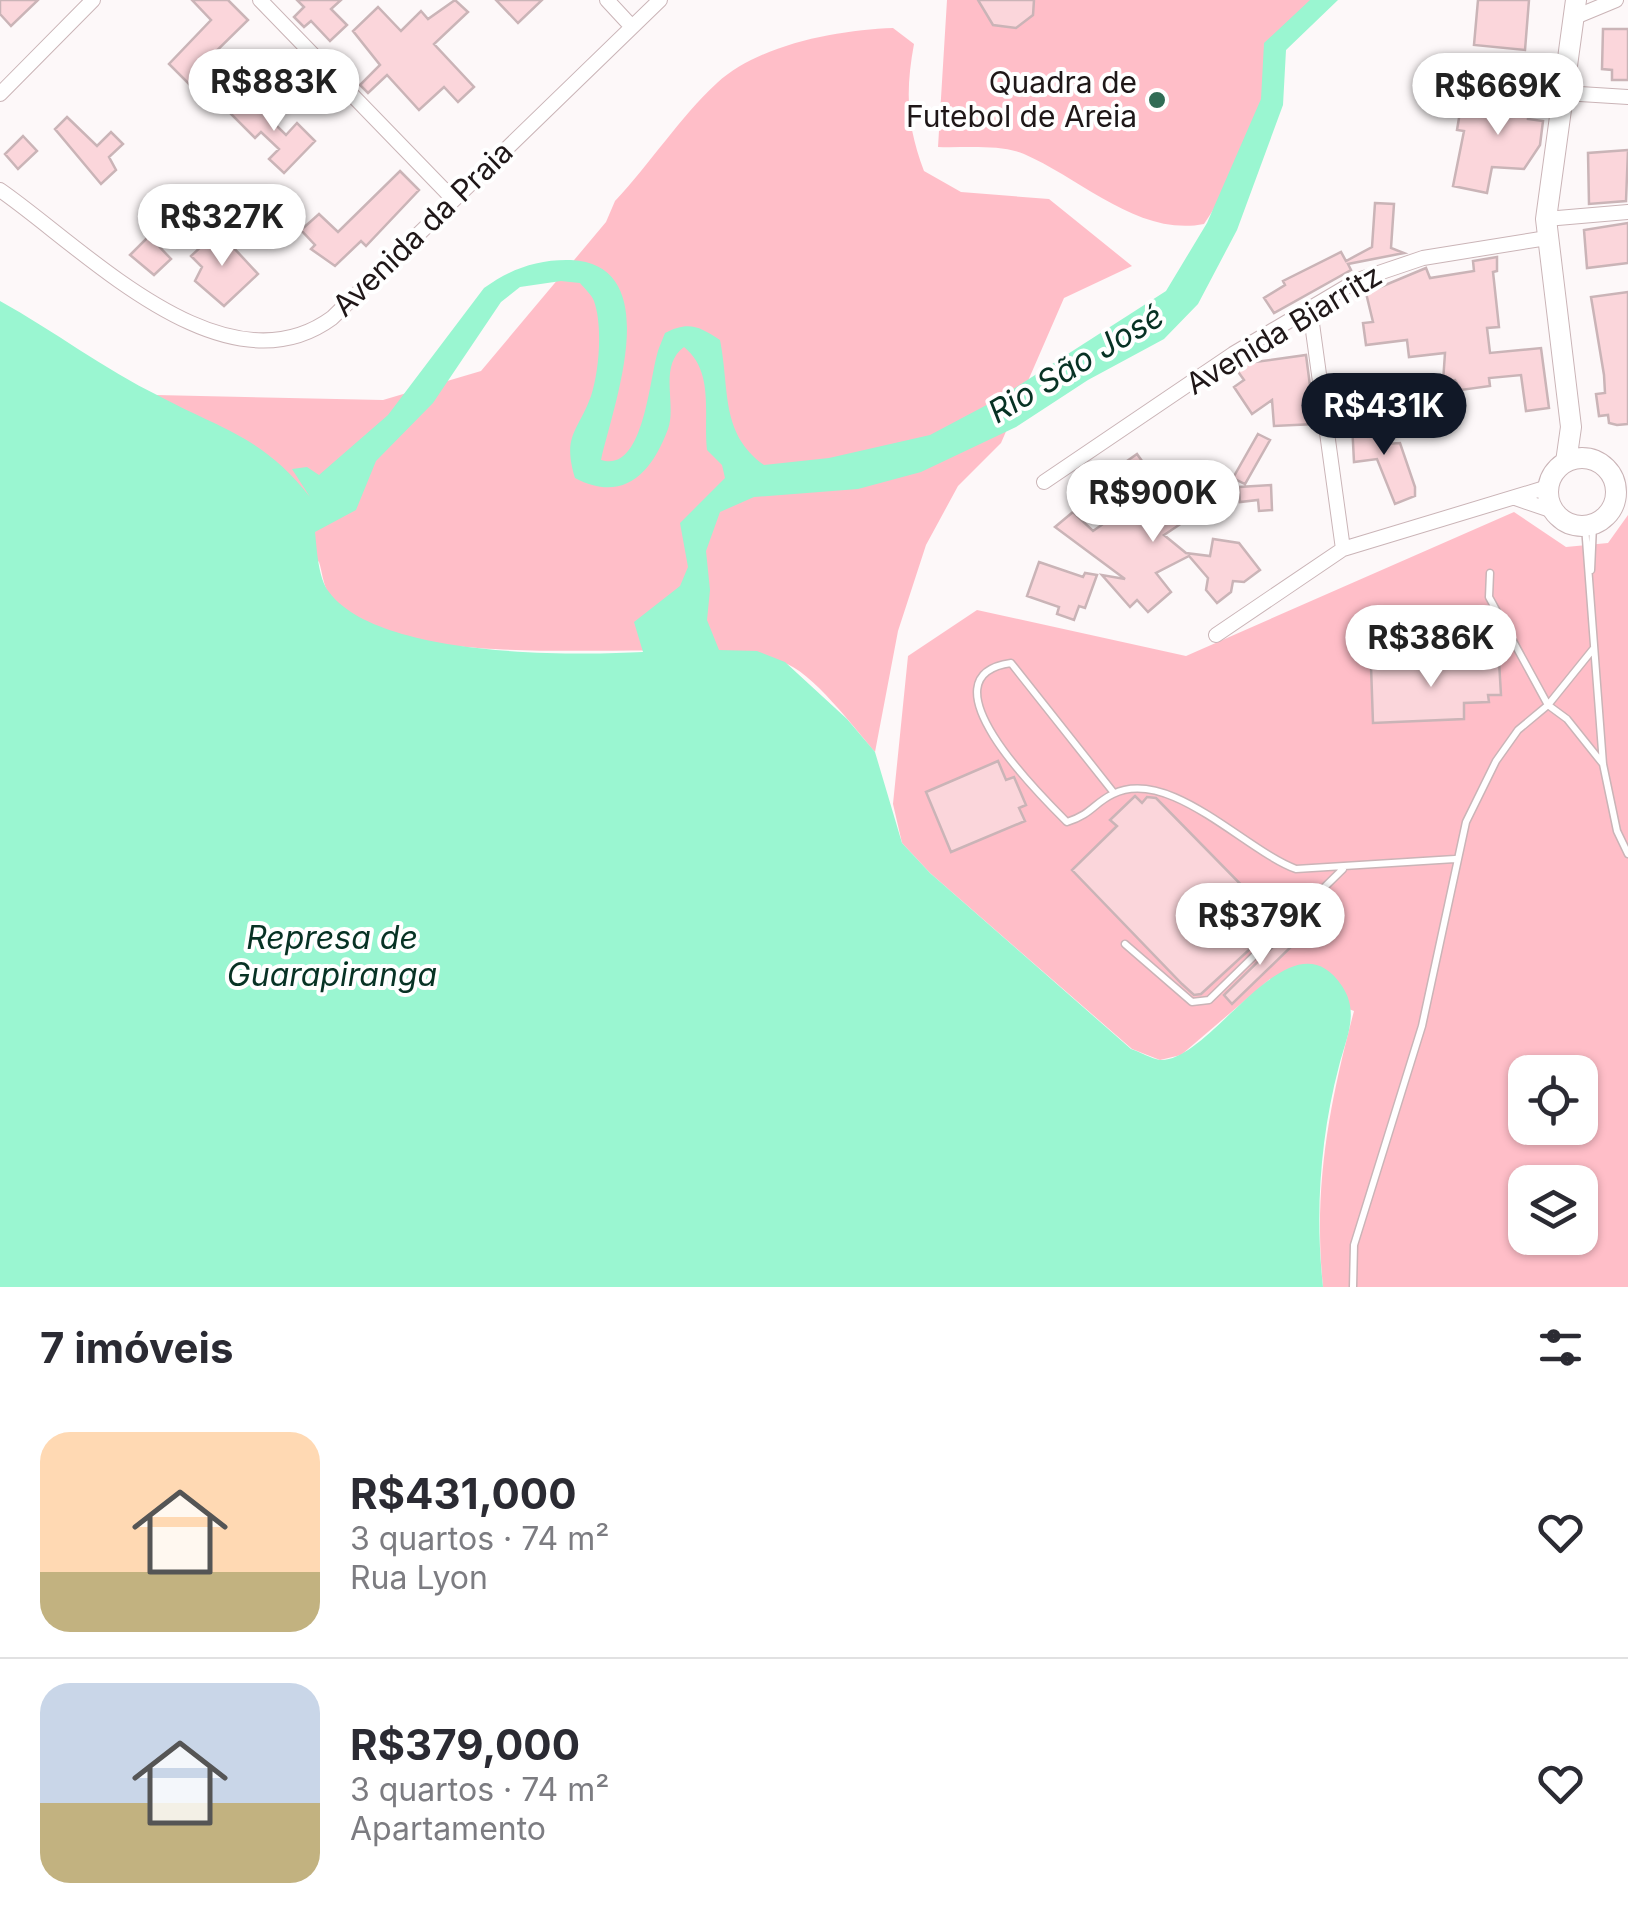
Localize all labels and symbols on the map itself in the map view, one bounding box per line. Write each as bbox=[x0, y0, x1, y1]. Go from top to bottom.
pin: R$883K bbox=[193, 49, 355, 134]
pin: R$669K bbox=[1417, 53, 1579, 138]
place label: Quadra de Futebol de Areia bbox=[906, 64, 1137, 134]
marker: Quadra de Futebol de Areia bbox=[1146, 89, 1168, 111]
street label: Avenida da Praia bbox=[325, 133, 520, 323]
pin: R$327K bbox=[141, 184, 303, 269]
street label: Avenida Biarritz bbox=[1179, 257, 1388, 402]
water label: Rio São José bbox=[981, 296, 1171, 431]
pin: R$431K bbox=[1303, 373, 1465, 458]
pin: R$900K bbox=[1072, 460, 1234, 545]
pin: R$386K bbox=[1350, 605, 1512, 690]
pin: R$379K bbox=[1179, 883, 1341, 968]
water label: Represa de Guarapiranga bbox=[227, 918, 437, 994]

